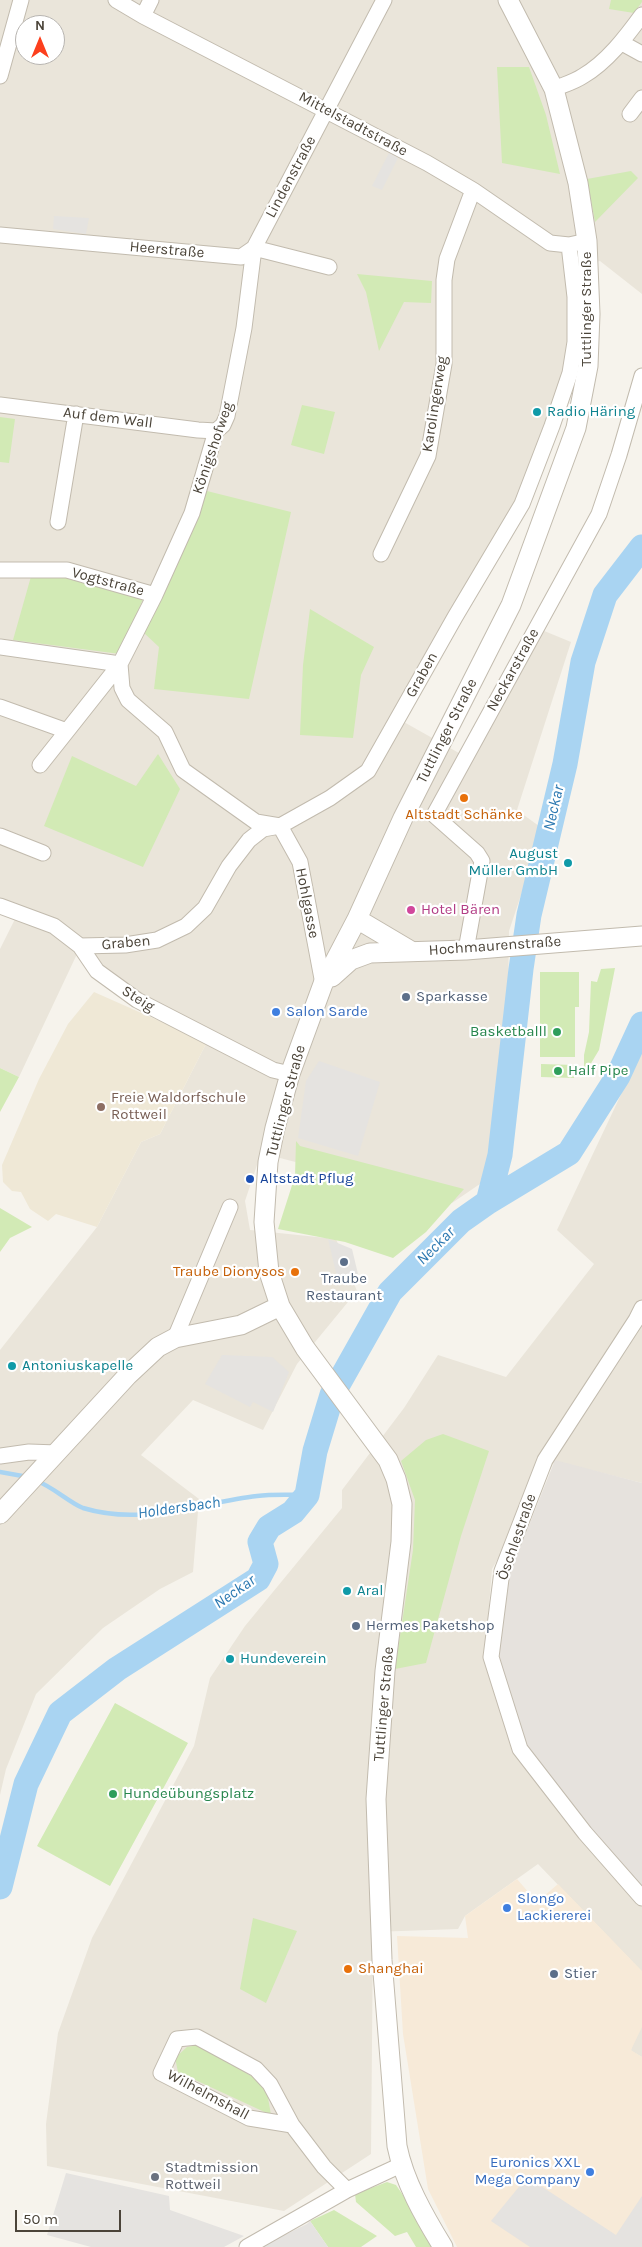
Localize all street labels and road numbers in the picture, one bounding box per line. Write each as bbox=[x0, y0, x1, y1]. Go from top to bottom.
street label: Mittelstadtstraße bbox=[295, 88, 411, 160]
street label: Lindenstraße bbox=[262, 133, 320, 221]
street label: Heerstraße bbox=[129, 238, 205, 262]
street label: Tuttlinger Straße bbox=[578, 251, 596, 367]
street label: Karolingerweg bbox=[418, 355, 452, 453]
street label: Königshofweg bbox=[189, 399, 237, 497]
street label: Auf dem Wall bbox=[62, 404, 154, 432]
street label: Vogtstraße bbox=[70, 564, 146, 600]
street label: Neckarstraße bbox=[483, 625, 543, 715]
street label: Graben bbox=[402, 649, 442, 701]
street label: Tuttlinger Straße bbox=[413, 676, 481, 786]
street label: Hohlgasse bbox=[291, 866, 323, 940]
street label: Graben bbox=[101, 932, 151, 954]
street label: Hochmaurenstraße bbox=[428, 932, 562, 960]
street label: Steig bbox=[118, 982, 158, 1016]
street label: Tuttlinger Straße bbox=[262, 1043, 310, 1159]
street label: Öschlestraße bbox=[494, 1491, 540, 1583]
street label: Tuttlinger Straße bbox=[370, 1646, 398, 1762]
street label: Wilhelmshall bbox=[164, 2066, 252, 2124]

